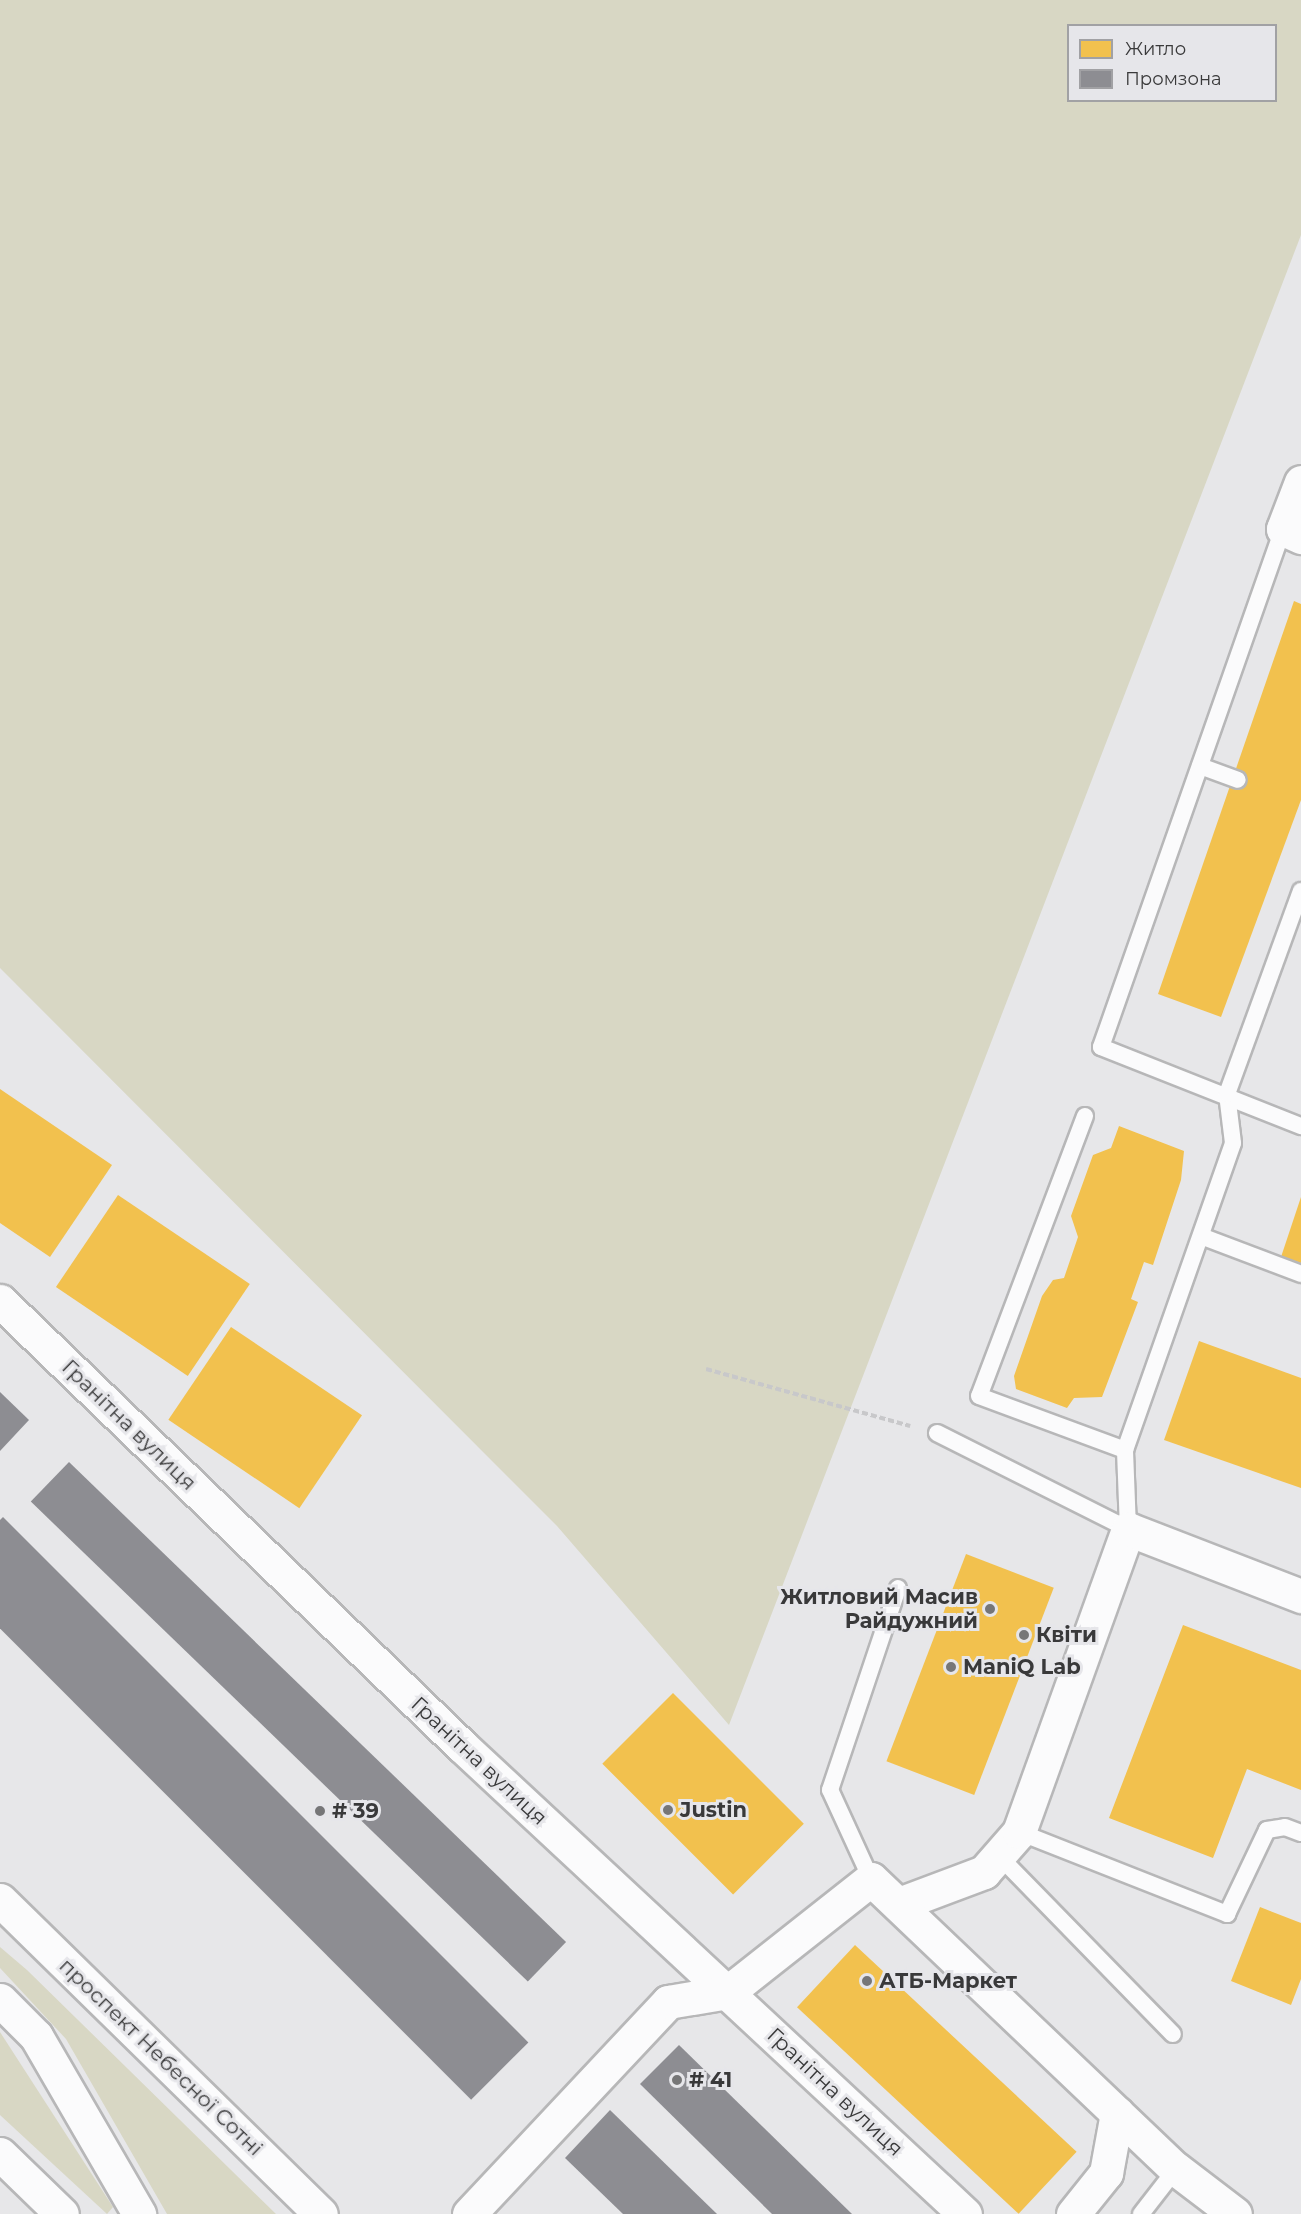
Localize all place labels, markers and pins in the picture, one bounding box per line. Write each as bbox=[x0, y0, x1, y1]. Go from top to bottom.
place label: Житловий Масив Райдужний bbox=[780, 1584, 978, 1634]
marker: Житловий Масив Райдужний bbox=[983, 1602, 997, 1616]
place label: Квіти bbox=[1036, 1622, 1097, 1648]
marker: Квіти bbox=[1017, 1628, 1031, 1642]
place label: ManiQ Lab bbox=[963, 1654, 1081, 1680]
marker: ManiQ Lab bbox=[944, 1660, 958, 1674]
place label: Justin bbox=[680, 1797, 747, 1823]
place label: # 39 bbox=[332, 1798, 379, 1824]
marker: Justin bbox=[661, 1803, 675, 1817]
marker: # 39 bbox=[313, 1804, 327, 1818]
place label: АТБ-Маркет bbox=[879, 1968, 1017, 1994]
marker: АТБ-Маркет bbox=[860, 1974, 874, 1988]
place label: # 41 bbox=[689, 2067, 732, 2093]
marker: # 41 bbox=[670, 2073, 684, 2087]

